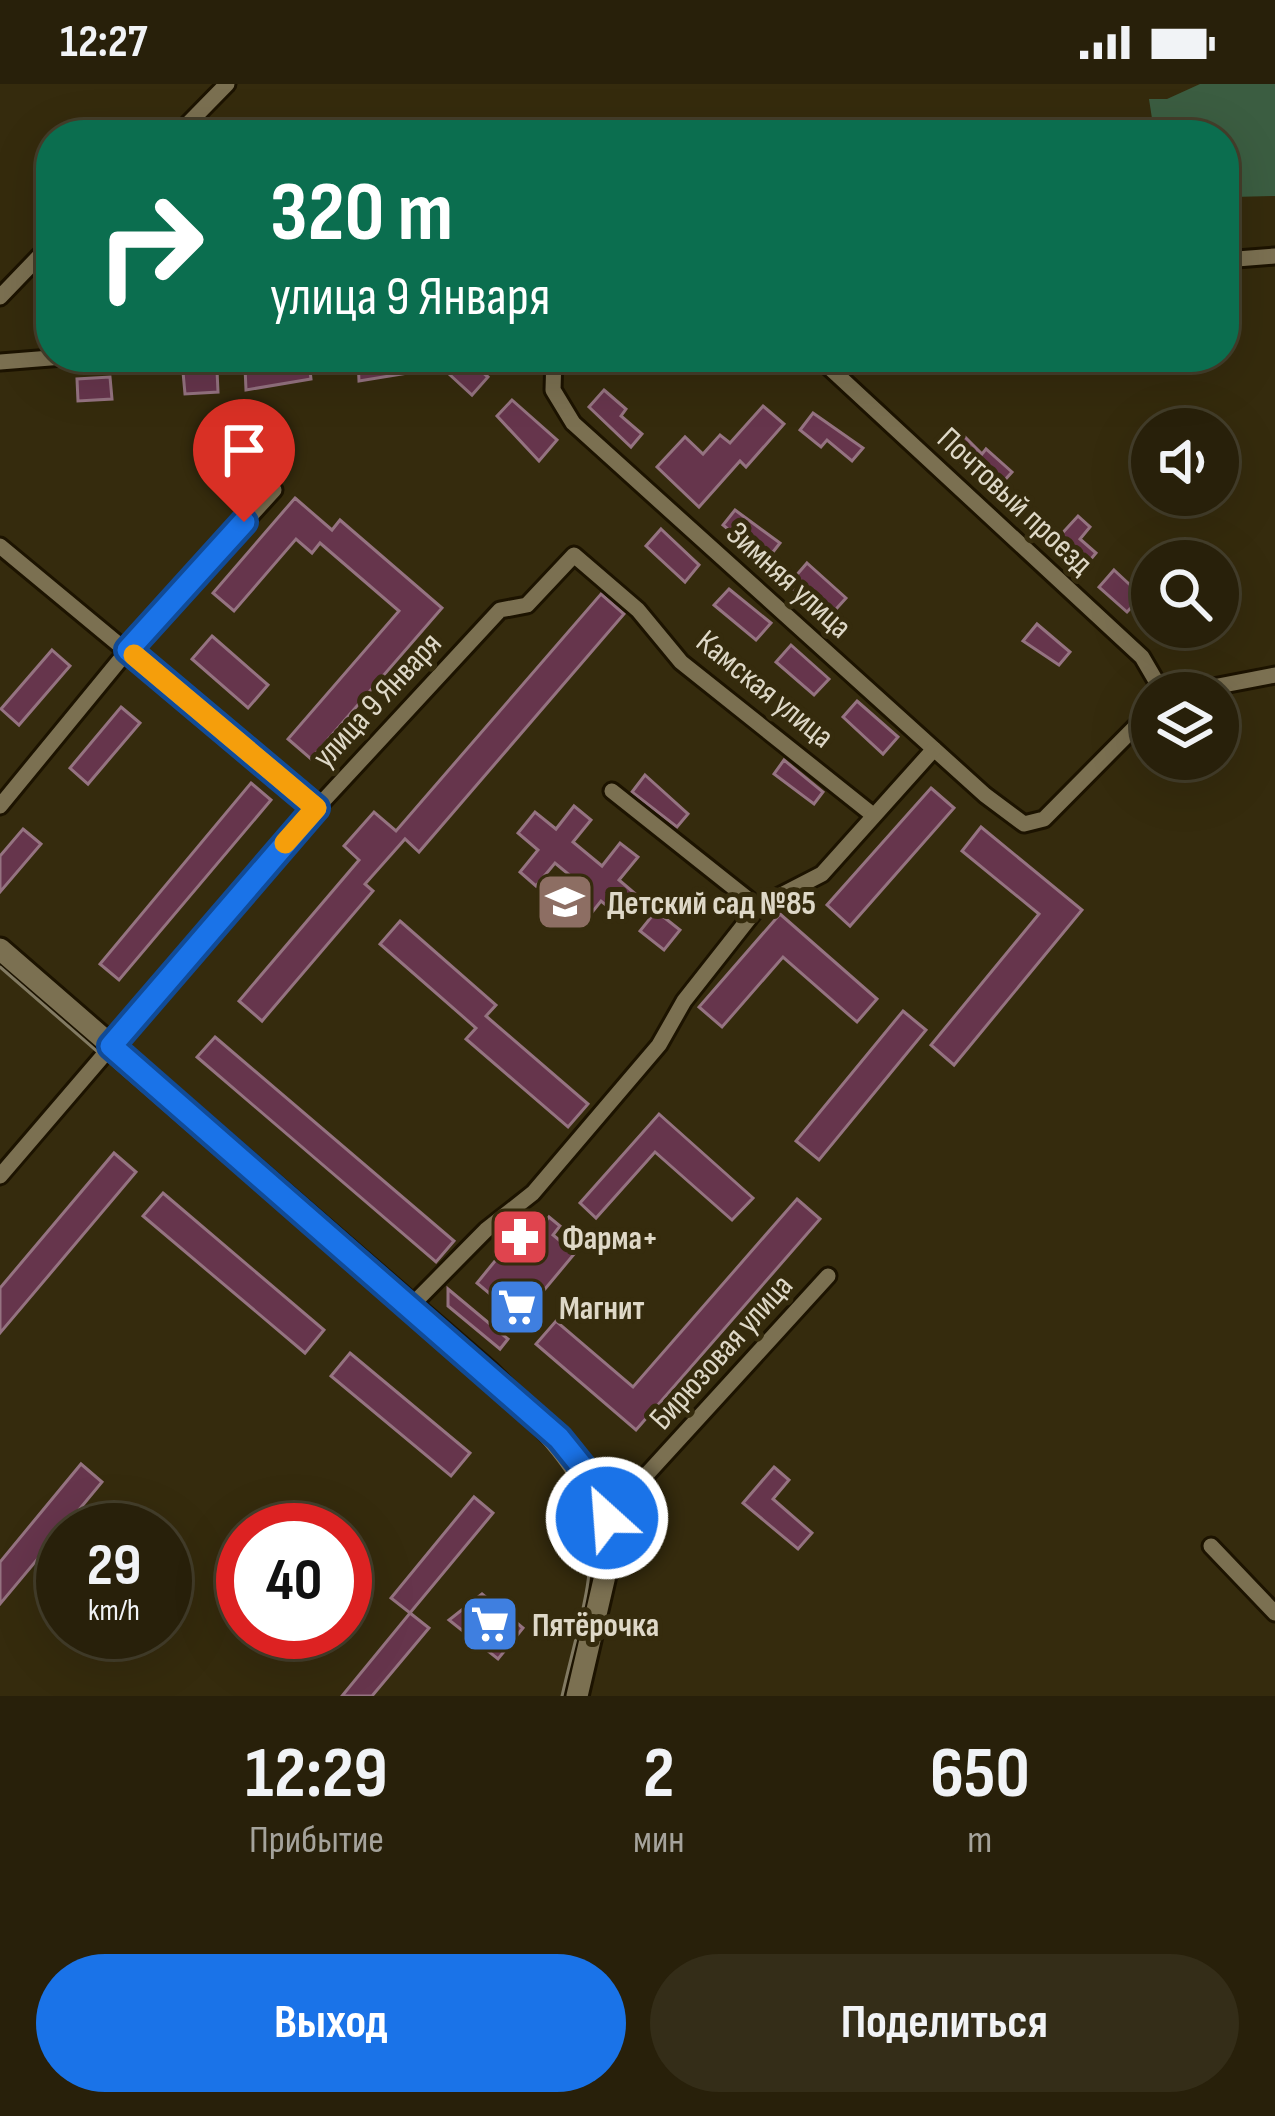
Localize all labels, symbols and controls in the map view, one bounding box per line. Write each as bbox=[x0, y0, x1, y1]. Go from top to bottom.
text: 12:27 bbox=[60, 15, 147, 70]
text: 320 m bbox=[270, 163, 453, 264]
icon: right bbox=[72, 168, 228, 324]
text: улица 9 Января bbox=[270, 265, 550, 330]
pin bbox=[193, 399, 295, 522]
map controls bbox=[1131, 408, 1239, 780]
button: sound bbox=[1131, 408, 1239, 516]
icon: arrive bbox=[211, 417, 277, 483]
street label: Почтовый проезд bbox=[929, 419, 1101, 584]
street label: Зимняя улица bbox=[718, 514, 860, 647]
button: search bbox=[1131, 540, 1239, 648]
street label: Камская улица bbox=[688, 622, 842, 757]
street label: улица 9 Января bbox=[304, 624, 451, 777]
button: layers bbox=[1131, 672, 1239, 780]
school or university icon: Детский сад №85 bbox=[534, 871, 596, 933]
place label: Детский сад №85 bbox=[607, 884, 816, 924]
pharmacy icon: Фарма+ bbox=[489, 1206, 551, 1268]
place label: Фарма+ bbox=[562, 1219, 658, 1259]
street label: Бирюзовая улица bbox=[641, 1266, 802, 1438]
supermarket icon: Магнит bbox=[486, 1276, 548, 1338]
place label: Магнит bbox=[559, 1289, 645, 1329]
position arrow bbox=[544, 1455, 670, 1581]
speed limit sign: 40 bbox=[216, 1503, 372, 1659]
text: 29 bbox=[87, 1530, 141, 1602]
text: km/h bbox=[88, 1593, 140, 1629]
supermarket icon: Пятёрочка bbox=[459, 1593, 521, 1655]
place label: Пятёрочка bbox=[532, 1606, 659, 1646]
text: 12:29 bbox=[245, 1731, 388, 1818]
text: 2 bbox=[643, 1731, 675, 1818]
text: 650 bbox=[930, 1731, 1030, 1818]
text: Прибытие bbox=[249, 1817, 384, 1864]
text: мин bbox=[633, 1817, 685, 1864]
text: m bbox=[967, 1817, 992, 1864]
button: Выход bbox=[36, 1954, 626, 2092]
button: Поделиться bbox=[650, 1954, 1239, 2092]

